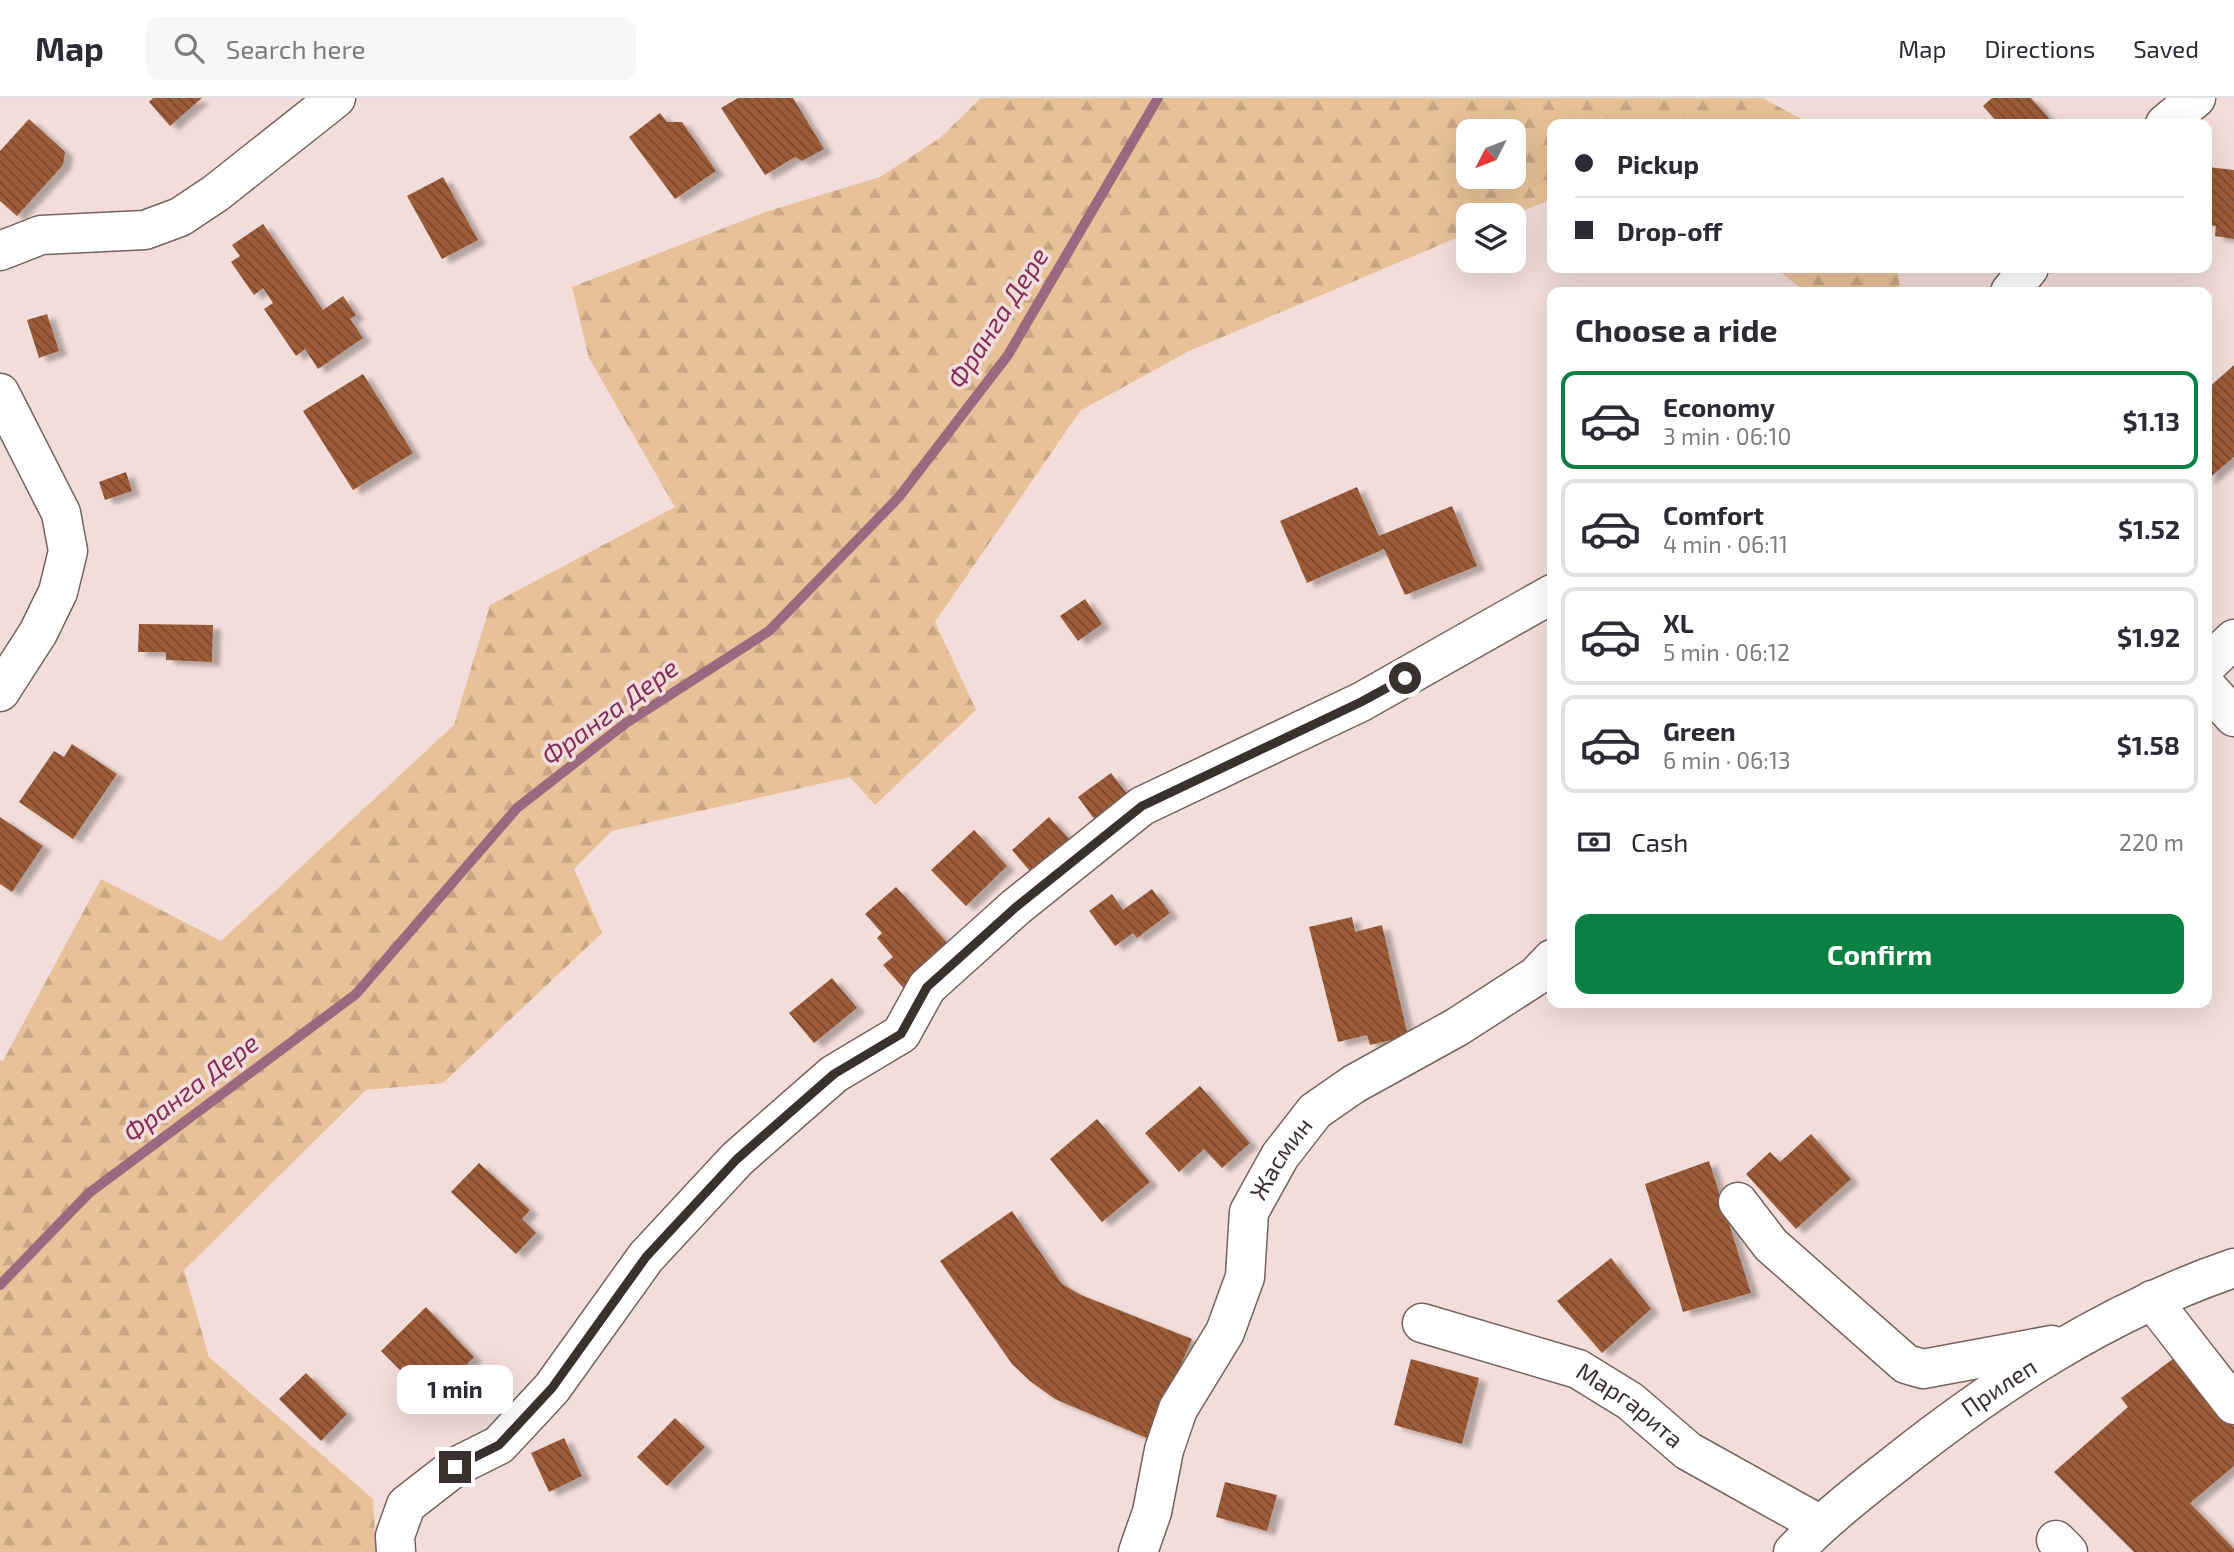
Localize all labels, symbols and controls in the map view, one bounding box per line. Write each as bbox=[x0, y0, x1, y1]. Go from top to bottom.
search box bbox=[146, 17, 636, 80]
text: Map bbox=[35, 28, 104, 68]
icon: search bbox=[170, 29, 208, 67]
text: Search here bbox=[226, 33, 365, 64]
text: Map bbox=[1898, 34, 1946, 63]
text: Directions bbox=[1984, 34, 2095, 63]
text: Saved bbox=[2133, 34, 2199, 63]
north arrow bbox=[1456, 119, 1526, 189]
map controls bbox=[1456, 119, 1526, 273]
text: Pickup bbox=[1617, 148, 1699, 179]
button: layers bbox=[1456, 203, 1526, 273]
text: Drop-off bbox=[1617, 215, 1722, 246]
water label: Франга Дере bbox=[940, 241, 1054, 393]
text: Choose a ride bbox=[1575, 310, 1778, 348]
icon: car bbox=[1579, 389, 1642, 452]
text: Economy bbox=[1663, 391, 1775, 422]
text: $1.13 bbox=[2123, 405, 2180, 436]
text: 3 min · 06:10 bbox=[1663, 422, 1791, 450]
icon: car bbox=[1579, 497, 1642, 560]
text: Comfort bbox=[1663, 499, 1764, 530]
text: $1.52 bbox=[2118, 513, 2180, 544]
text: 4 min · 06:11 bbox=[1663, 530, 1788, 558]
icon: car bbox=[1579, 605, 1642, 668]
text: XL bbox=[1663, 607, 1694, 638]
text: $1.92 bbox=[2117, 621, 2180, 652]
text: 5 min · 06:12 bbox=[1663, 638, 1790, 666]
water label: Франга Дере bbox=[535, 651, 684, 771]
route start bbox=[1389, 662, 1421, 694]
icon: car bbox=[1579, 713, 1642, 776]
text: Green bbox=[1663, 715, 1736, 746]
text: $1.58 bbox=[2117, 729, 2180, 760]
text: 6 min · 06:13 bbox=[1663, 746, 1791, 774]
icon: cash bbox=[1575, 823, 1613, 861]
text: Cash bbox=[1631, 826, 1688, 857]
text: 220 m bbox=[2119, 828, 2184, 856]
button: Confirm bbox=[1575, 914, 2184, 994]
water label: Франга Дере bbox=[116, 1026, 264, 1148]
street label: Жасмин bbox=[1243, 1111, 1318, 1204]
street label: Прилеп bbox=[1955, 1351, 2041, 1422]
street label: Маргарита bbox=[1572, 1356, 1690, 1453]
callout: 1 min bbox=[397, 1366, 513, 1414]
text: 1 min bbox=[427, 1375, 483, 1403]
route end bbox=[439, 1451, 471, 1483]

